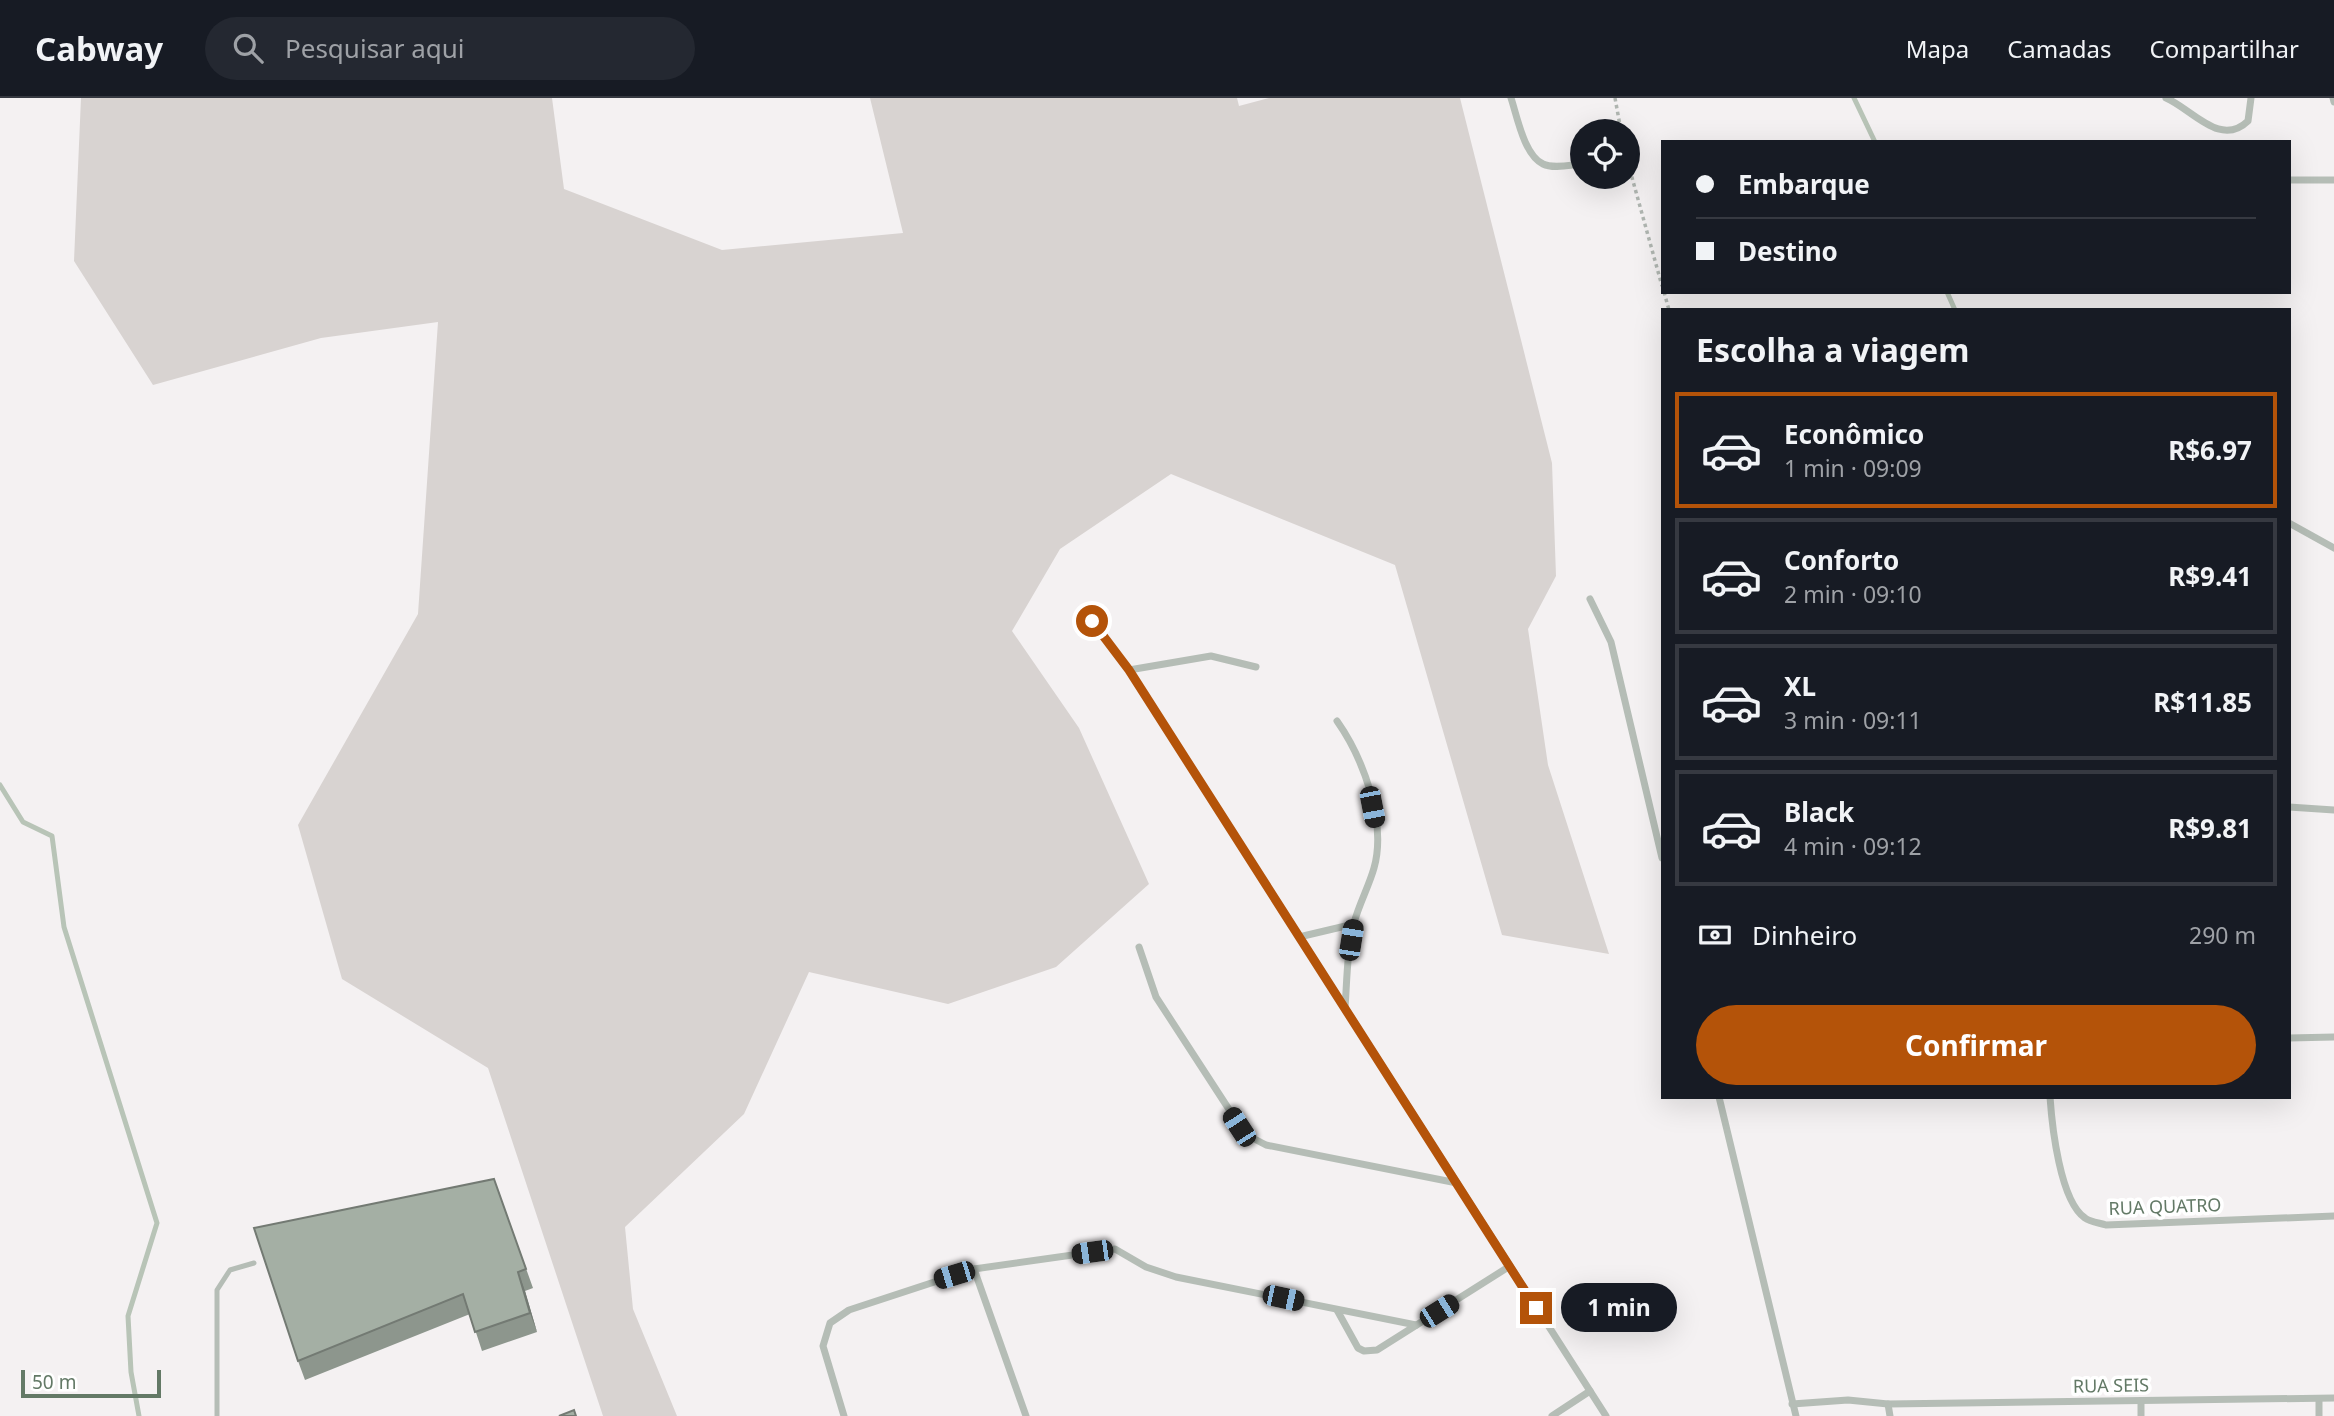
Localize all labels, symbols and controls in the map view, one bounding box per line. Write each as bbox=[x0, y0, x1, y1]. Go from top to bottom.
search box bbox=[205, 17, 695, 80]
text: Cabway bbox=[35, 26, 163, 71]
icon: search bbox=[229, 29, 267, 67]
text: Pesquisar aqui bbox=[285, 30, 465, 66]
text: Mapa bbox=[1906, 32, 1969, 65]
text: Camadas bbox=[2007, 32, 2111, 65]
text: Compartilhar bbox=[2149, 32, 2299, 65]
map controls bbox=[1570, 119, 1640, 189]
button: locate bbox=[1570, 119, 1640, 189]
text: Embarque bbox=[1738, 166, 1870, 202]
text: Destino bbox=[1738, 233, 1838, 269]
text: Escolha a viagem bbox=[1696, 328, 1969, 371]
text: Econômico bbox=[1784, 416, 1924, 452]
icon: car bbox=[1700, 419, 1763, 482]
text: R$6.97 bbox=[2168, 432, 2252, 468]
text: 1 min · 09:09 bbox=[1784, 452, 1922, 484]
text: Conforto bbox=[1784, 542, 1899, 578]
icon: car bbox=[1700, 545, 1763, 608]
text: R$9.41 bbox=[2168, 558, 2252, 594]
text: 2 min · 09:10 bbox=[1784, 578, 1922, 610]
route start bbox=[1076, 605, 1108, 637]
text: XL bbox=[1784, 668, 1816, 704]
icon: car bbox=[1700, 671, 1763, 734]
text: R$11.85 bbox=[2153, 684, 2252, 720]
text: 3 min · 09:11 bbox=[1784, 704, 1922, 736]
car bbox=[1358, 784, 1387, 830]
text: Black bbox=[1784, 794, 1854, 830]
icon: car bbox=[1700, 797, 1763, 860]
text: R$9.81 bbox=[2168, 810, 2252, 846]
text: 4 min · 09:12 bbox=[1784, 830, 1922, 862]
icon: cash bbox=[1696, 916, 1734, 954]
text: Dinheiro bbox=[1752, 917, 1857, 953]
car bbox=[1338, 918, 1365, 962]
text: 290 m bbox=[2189, 919, 2256, 951]
button: Confirmar bbox=[1696, 1005, 2256, 1085]
car bbox=[1219, 1104, 1260, 1150]
street label: RUA QUATRO bbox=[2108, 1192, 2222, 1220]
car bbox=[1070, 1239, 1115, 1265]
car bbox=[931, 1259, 978, 1291]
car bbox=[1261, 1283, 1306, 1313]
callout: 1 min bbox=[1560, 1284, 1676, 1332]
car bbox=[1416, 1291, 1463, 1331]
text: 1 min bbox=[1587, 1291, 1651, 1323]
route end bbox=[1520, 1292, 1552, 1324]
scale bar bbox=[21, 1367, 161, 1399]
text: 50 m bbox=[32, 1369, 76, 1395]
street label: RUA SEIS bbox=[2073, 1372, 2149, 1398]

